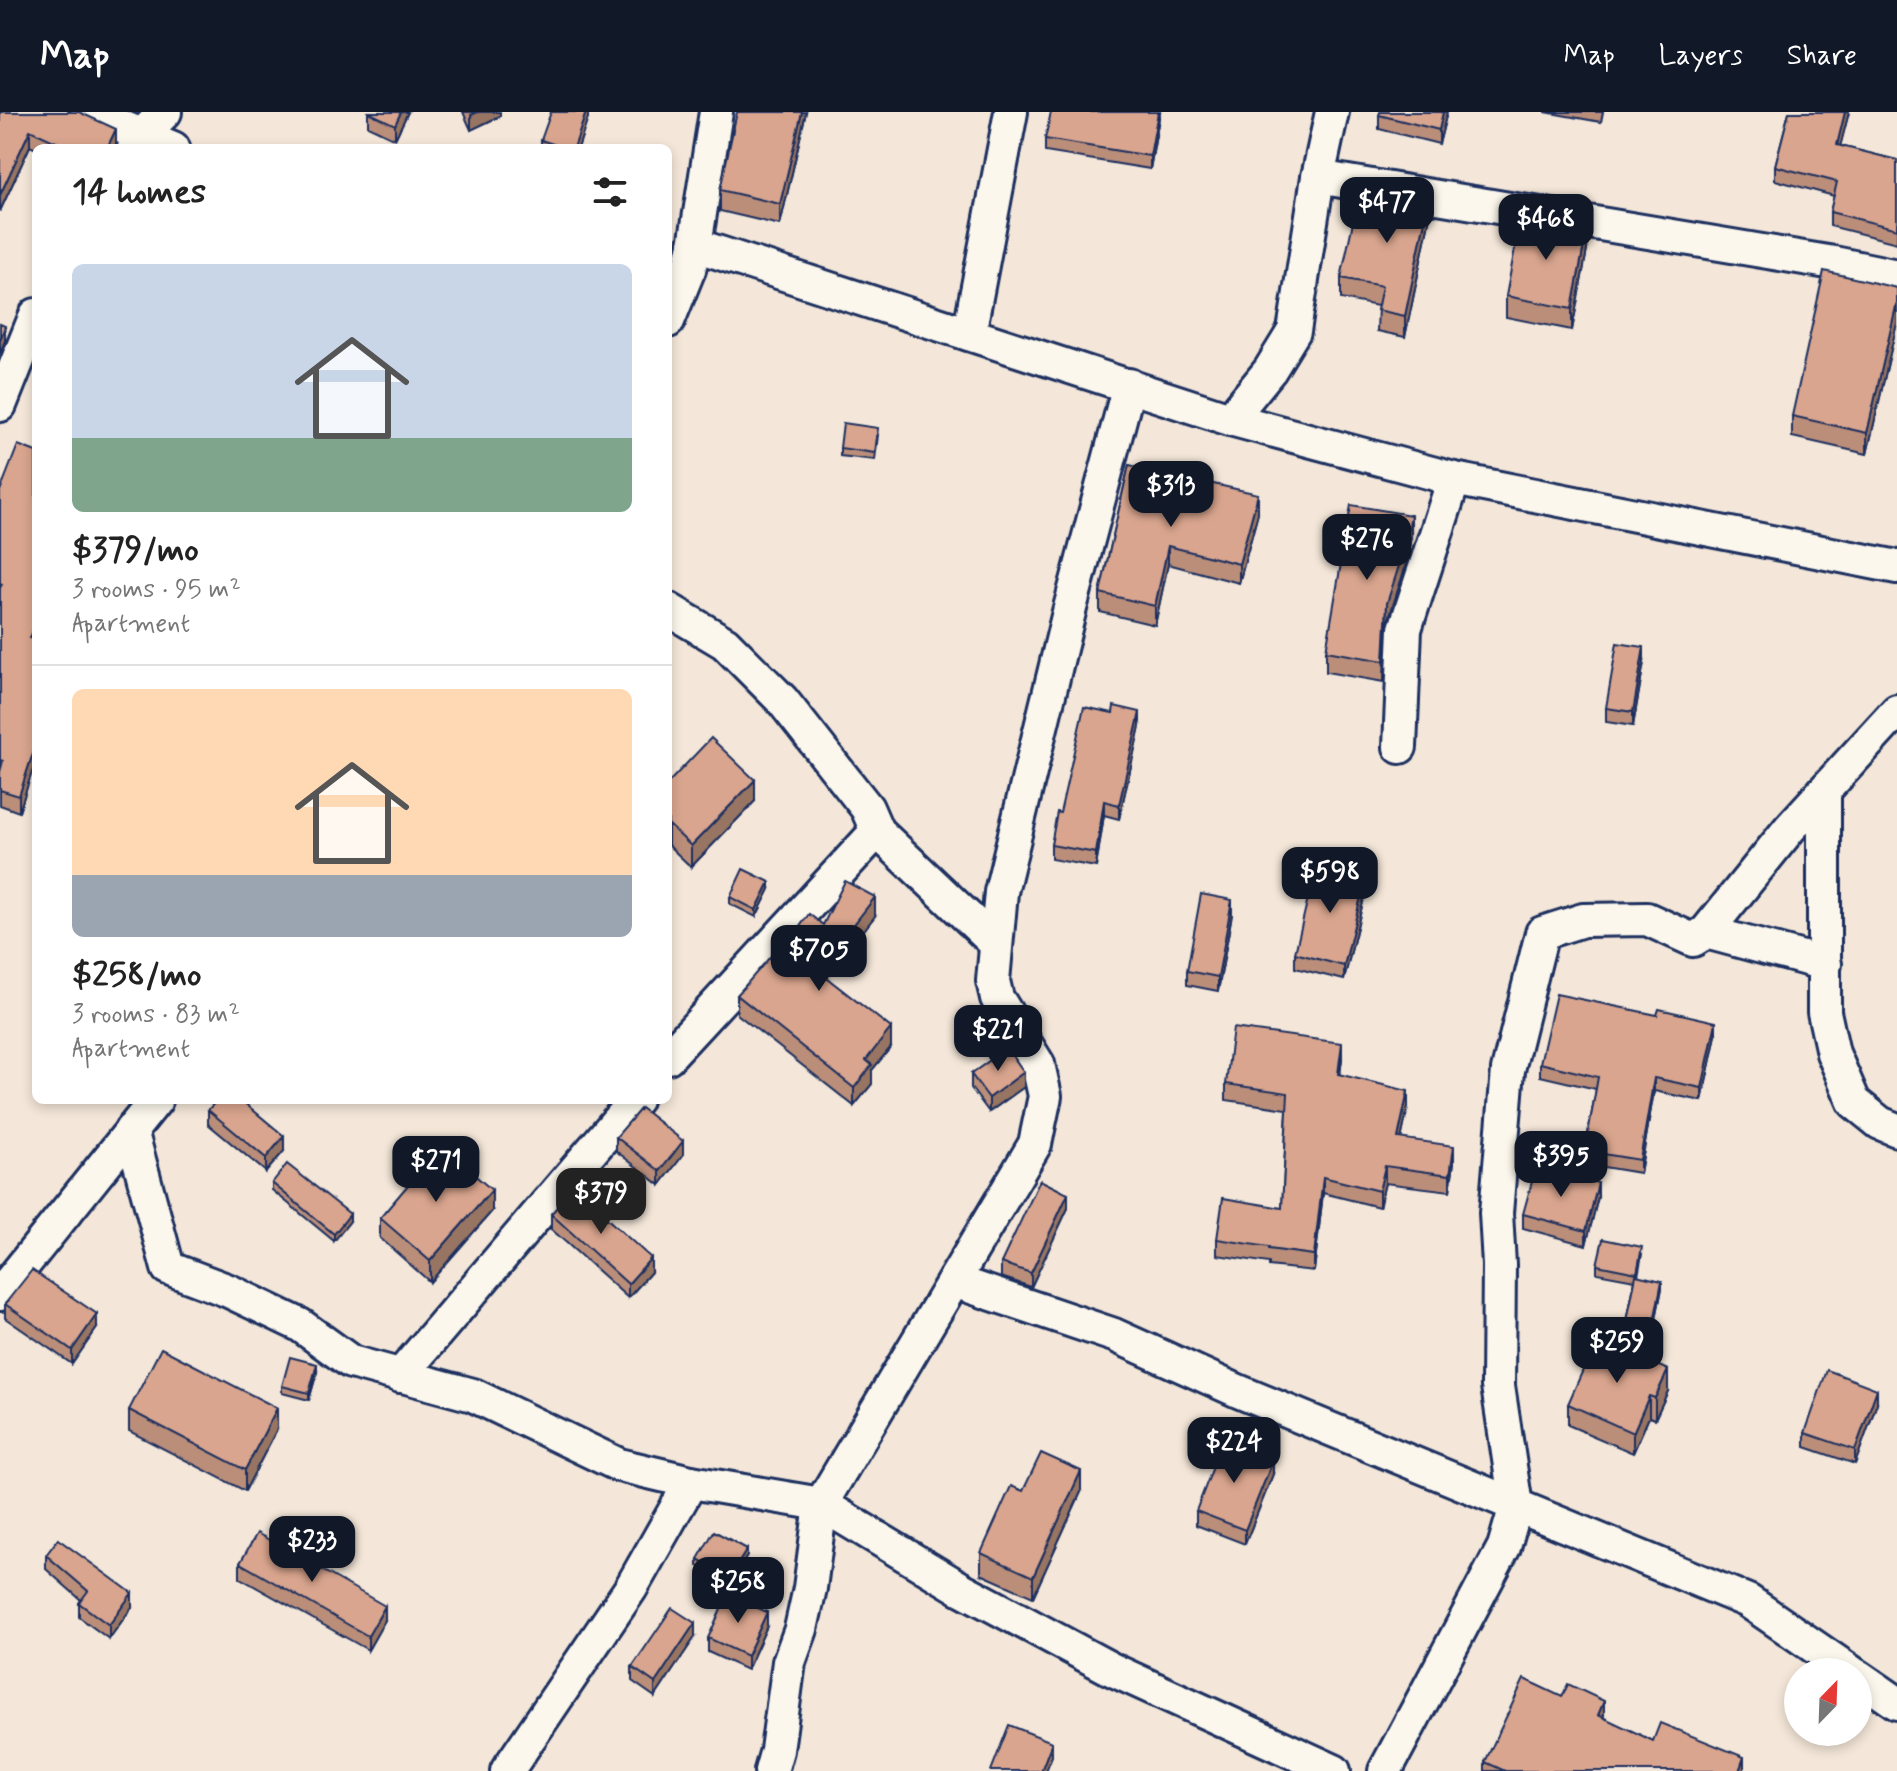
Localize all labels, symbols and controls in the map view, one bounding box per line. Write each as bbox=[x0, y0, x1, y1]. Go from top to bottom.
text: Map bbox=[40, 32, 110, 81]
text: Map bbox=[1564, 38, 1615, 75]
text: Layers bbox=[1659, 38, 1743, 75]
text: Share bbox=[1787, 38, 1857, 75]
text: 14 homes bbox=[72, 170, 206, 215]
icon: filters bbox=[588, 170, 632, 214]
pin: $477 bbox=[1340, 177, 1434, 245]
text: $477 bbox=[1358, 186, 1416, 220]
pin: $468 bbox=[1499, 194, 1593, 262]
text: $468 bbox=[1517, 203, 1575, 237]
icon: home bbox=[280, 316, 424, 460]
pin: $313 bbox=[1124, 461, 1218, 529]
text: $313 bbox=[1147, 470, 1195, 504]
pin: $276 bbox=[1320, 514, 1414, 582]
text: $276 bbox=[1340, 523, 1394, 557]
text: $379/mo bbox=[72, 528, 199, 573]
text: 3 rooms · 95 m² bbox=[72, 573, 241, 607]
text: Apartment bbox=[72, 607, 190, 641]
icon: home bbox=[280, 741, 424, 885]
pin: $598 bbox=[1283, 847, 1377, 915]
text: $598 bbox=[1300, 856, 1360, 890]
pin: $705 bbox=[772, 925, 866, 993]
text: $705 bbox=[789, 934, 849, 968]
text: $258/mo bbox=[72, 953, 202, 998]
text: 3 rooms · 83 m² bbox=[72, 998, 240, 1032]
pin: $221 bbox=[951, 1005, 1045, 1073]
text: $221 bbox=[972, 1014, 1024, 1048]
text: Apartment bbox=[72, 1032, 190, 1066]
pin: $395 bbox=[1514, 1131, 1608, 1199]
pin: $271 bbox=[389, 1136, 483, 1204]
text: $395 bbox=[1532, 1140, 1590, 1174]
text: $271 bbox=[410, 1145, 462, 1179]
pin: $379 bbox=[554, 1168, 648, 1236]
text: $379 bbox=[574, 1177, 628, 1211]
pin: $259 bbox=[1570, 1317, 1664, 1385]
text: $259 bbox=[1589, 1326, 1645, 1360]
pin: $224 bbox=[1187, 1417, 1281, 1485]
text: $224 bbox=[1205, 1426, 1263, 1460]
pin: $233 bbox=[265, 1516, 359, 1584]
text: $233 bbox=[287, 1525, 337, 1559]
pin: $258 bbox=[691, 1557, 785, 1625]
text: $258 bbox=[710, 1566, 766, 1600]
north arrow bbox=[1784, 1658, 1872, 1746]
map controls bbox=[1784, 1658, 1872, 1746]

